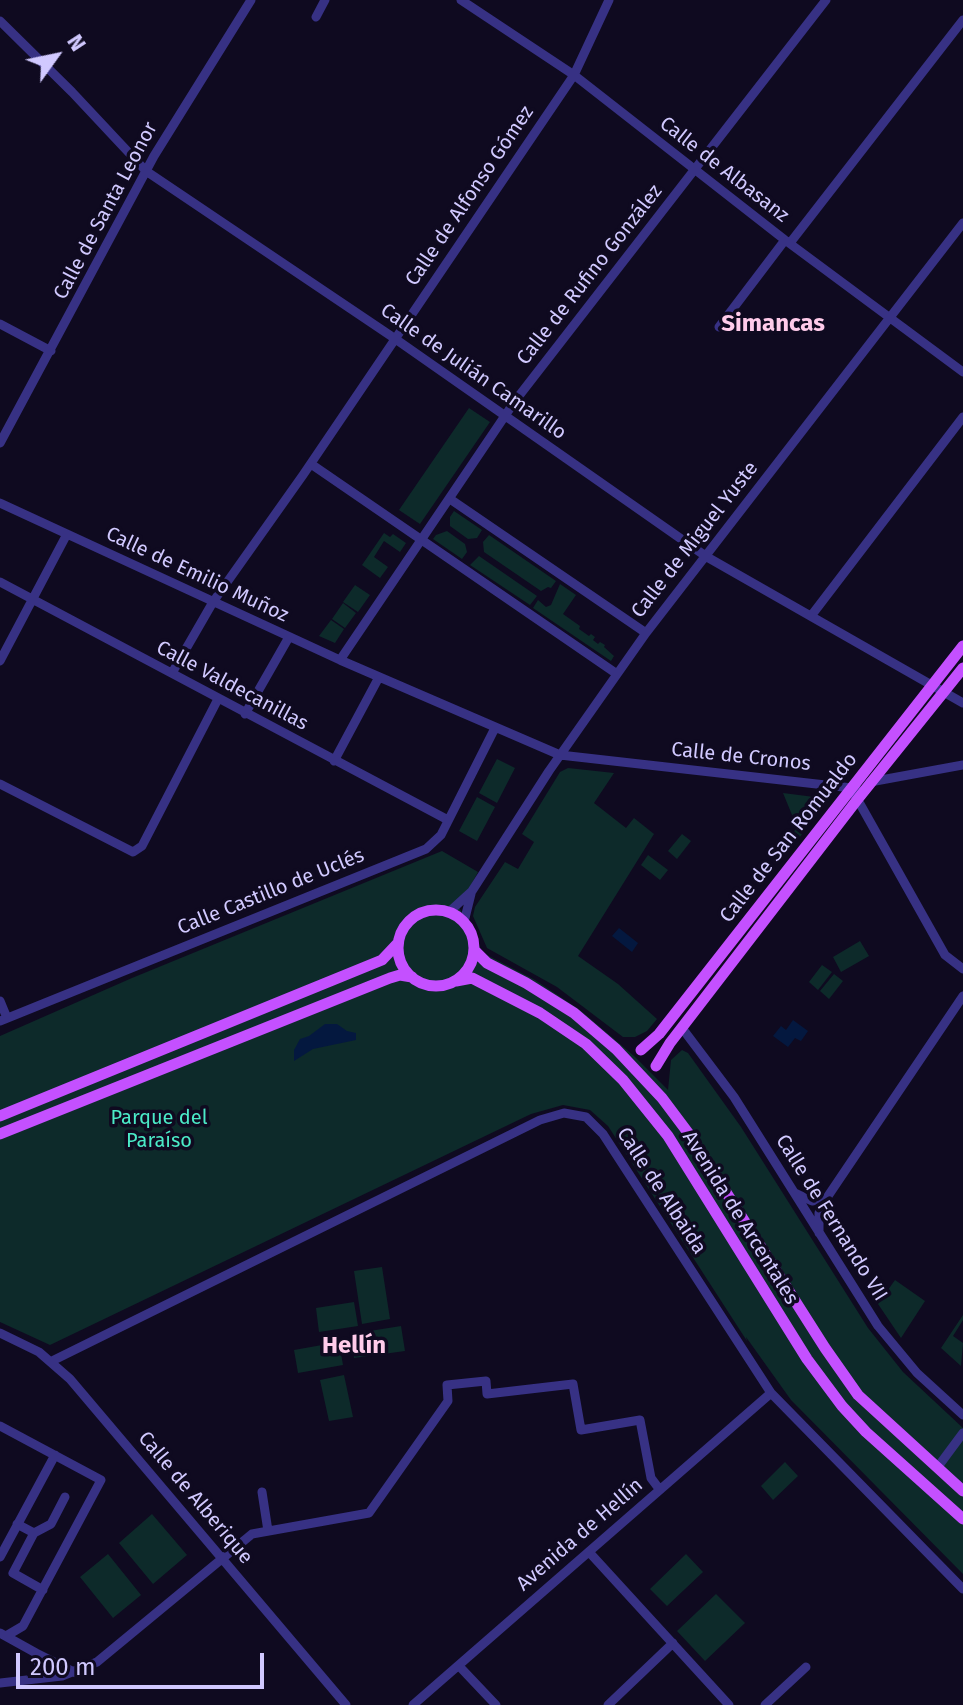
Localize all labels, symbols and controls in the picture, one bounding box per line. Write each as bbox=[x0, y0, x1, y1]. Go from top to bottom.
north arrow bbox=[16, 16, 96, 96]
text: N bbox=[61, 29, 92, 56]
street label: Calle de Alfonso Gómez bbox=[401, 101, 539, 291]
street label: Calle de Albasanz bbox=[654, 112, 794, 228]
street label: Calle de Santa Leonor bbox=[49, 118, 163, 304]
street label: Calle de Rufino González bbox=[512, 180, 668, 370]
street label: Calle de Julián Camarillo bbox=[375, 299, 571, 445]
district label: Simancas bbox=[721, 310, 825, 338]
street label: Calle de Miguel Yuste bbox=[627, 457, 763, 623]
street label: Calle de Emilio Muñoz bbox=[102, 522, 292, 628]
street label: Calle Valdecanillas bbox=[152, 636, 312, 736]
street label: Calle de Cronos bbox=[670, 738, 812, 776]
street label: Calle de San Romualdo bbox=[715, 748, 863, 928]
street label: Calle Castillo de Uclés bbox=[174, 844, 368, 940]
park label: Parque del Paraíso bbox=[110, 1106, 208, 1153]
street label: Calle de Albaida bbox=[611, 1123, 711, 1259]
street label: Avenida de Arcentales bbox=[677, 1127, 803, 1309]
street label: Calle de Fernando VII bbox=[770, 1130, 892, 1306]
district label: Hellín bbox=[322, 1332, 386, 1360]
street label: Calle de Alberique bbox=[133, 1427, 257, 1569]
street label: Avenida de Hellín bbox=[512, 1474, 648, 1596]
scale bar bbox=[20, 1637, 268, 1687]
text: 200 m bbox=[30, 1653, 96, 1681]

